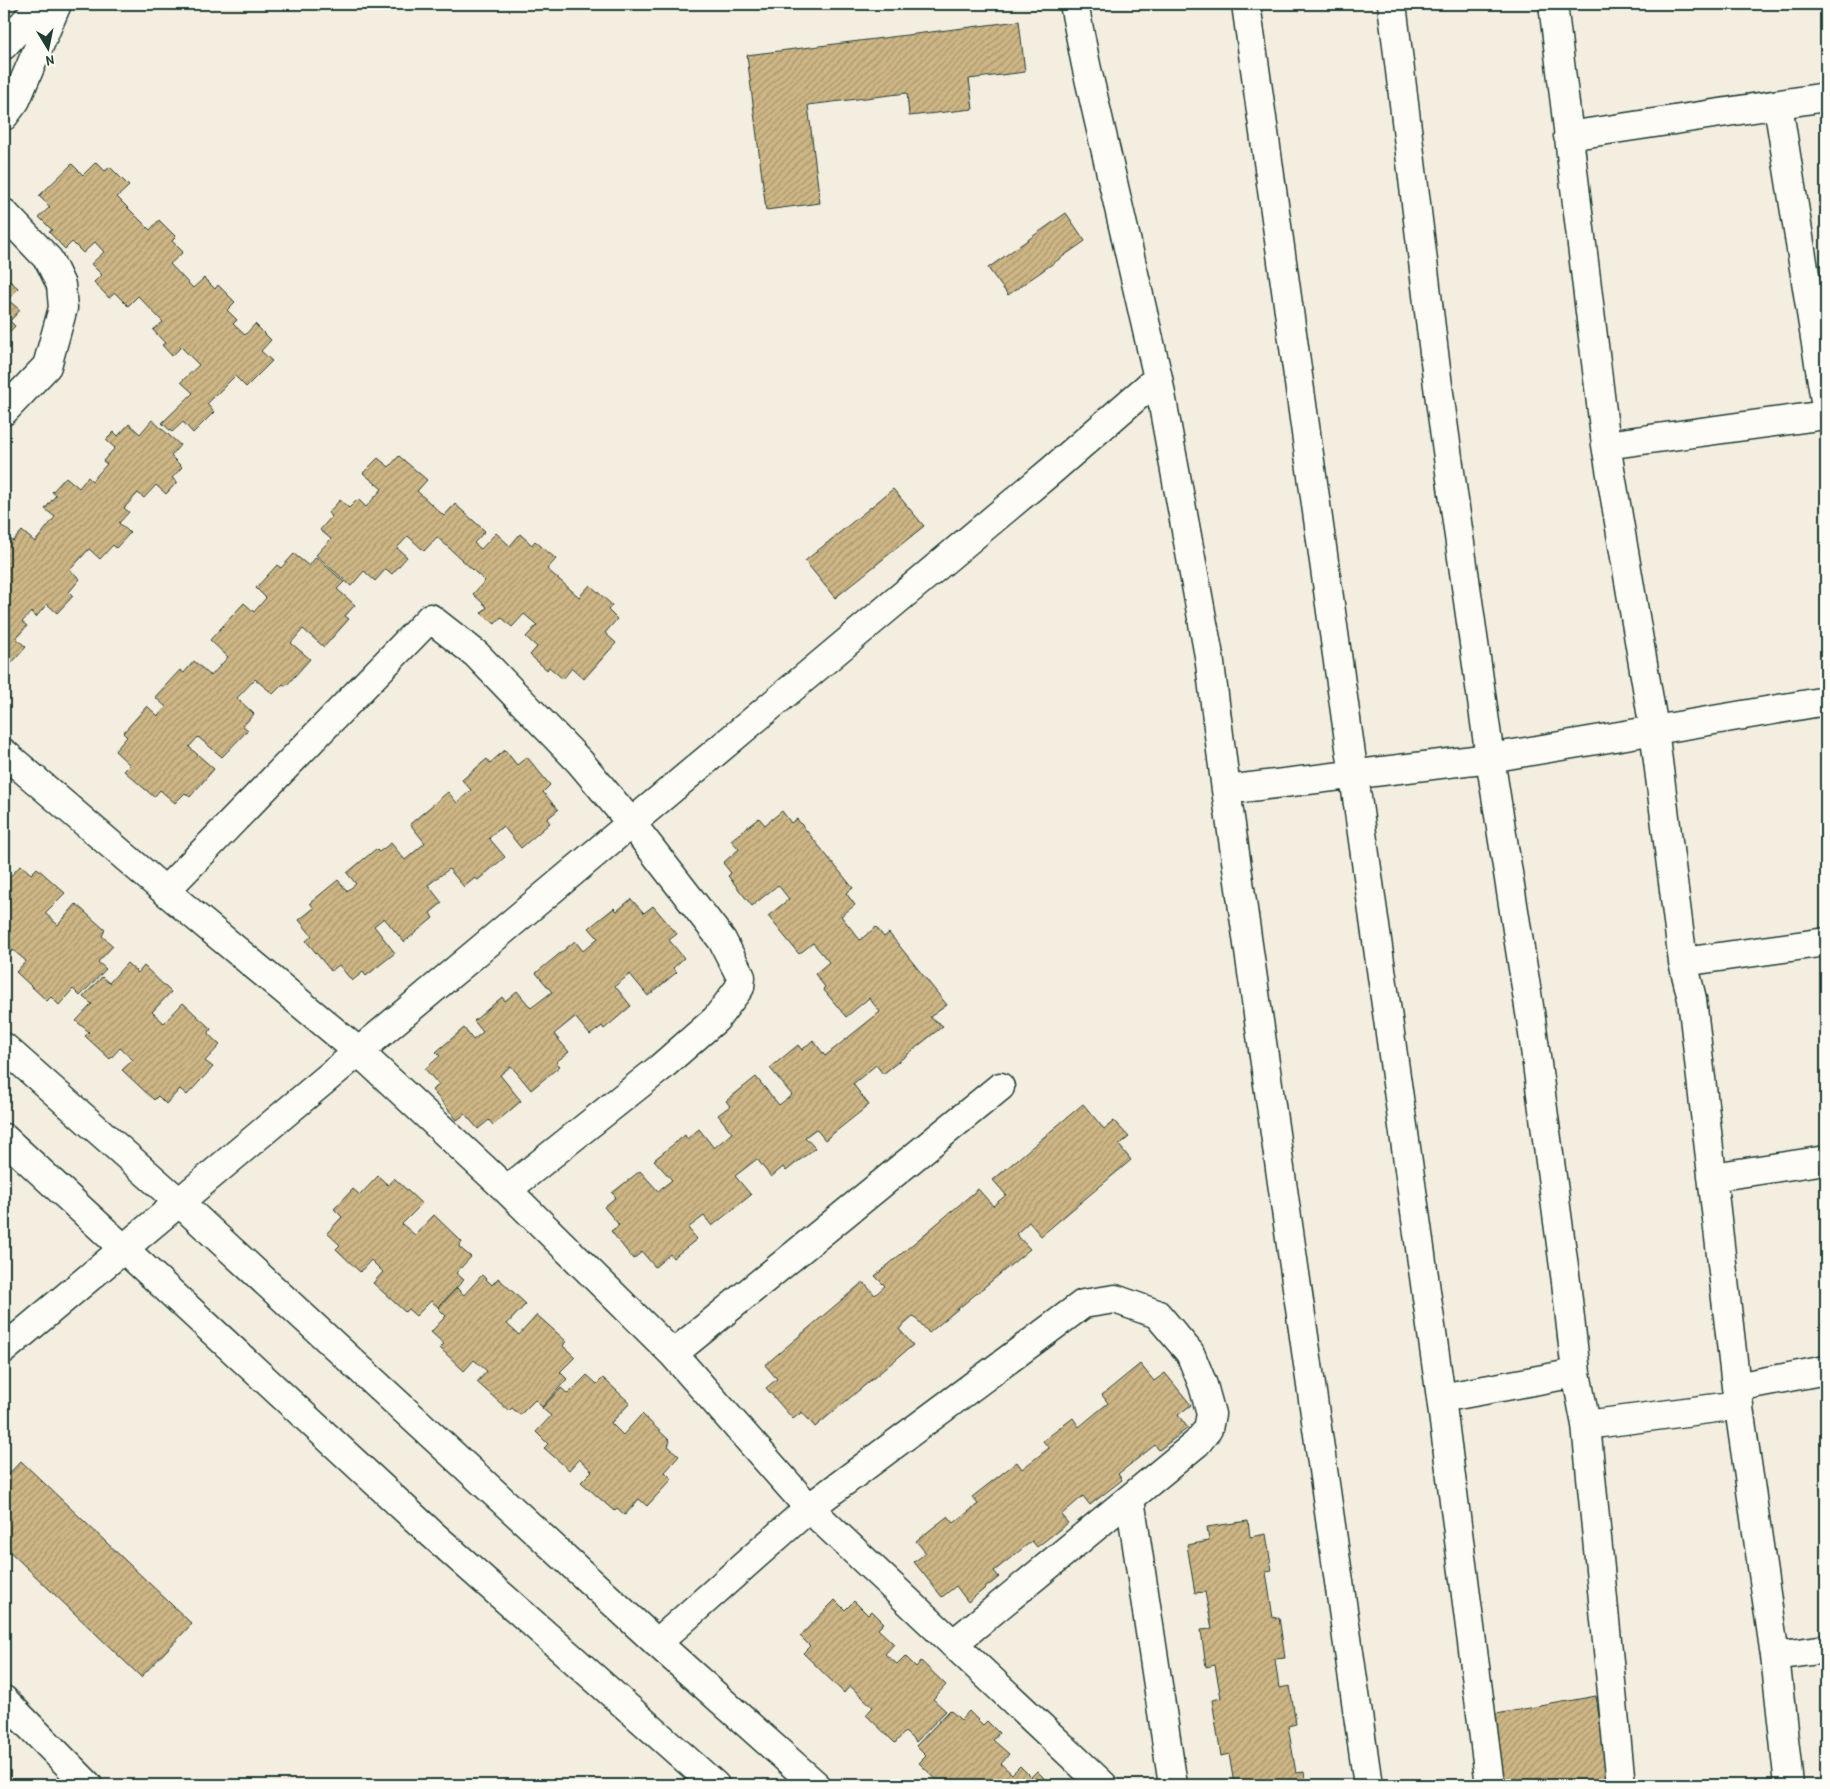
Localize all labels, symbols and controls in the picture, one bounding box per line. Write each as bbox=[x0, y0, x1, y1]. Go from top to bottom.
north arrow bbox=[22, 22, 72, 72]
text: N bbox=[44, 51, 56, 71]

